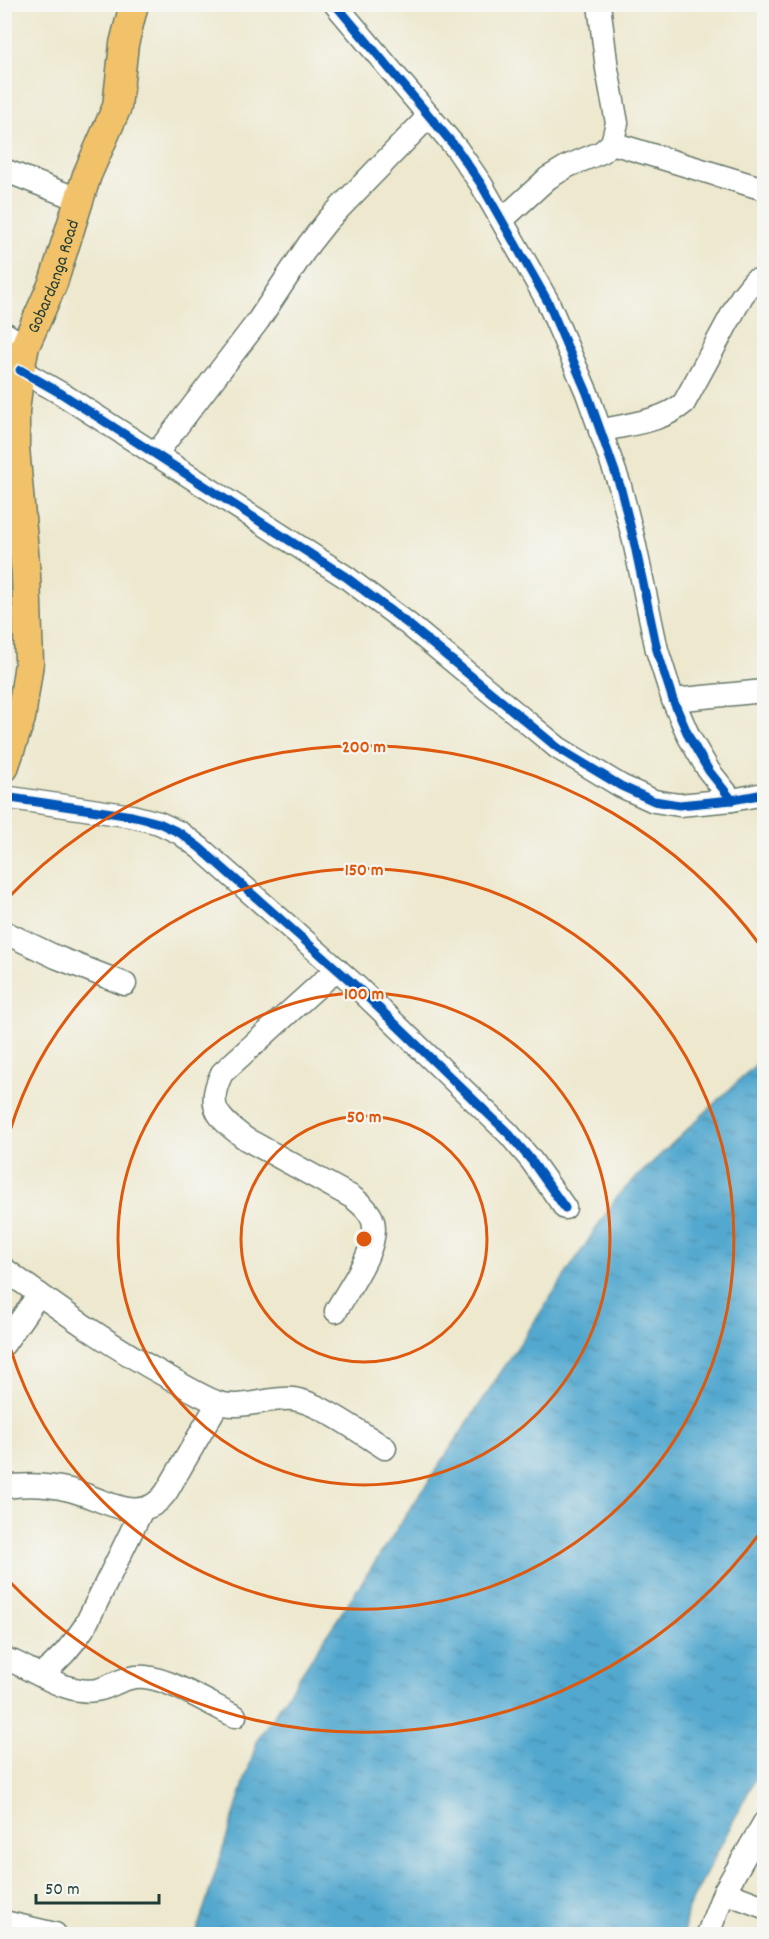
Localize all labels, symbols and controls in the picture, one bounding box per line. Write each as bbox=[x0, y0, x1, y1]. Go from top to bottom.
street label: Gobardanga Road bbox=[22, 217, 87, 338]
text: 200 m bbox=[342, 736, 386, 761]
text: 150 m bbox=[345, 859, 383, 884]
text: 100 m bbox=[344, 983, 384, 1008]
text: 50 m bbox=[347, 1106, 381, 1131]
centre of rings bbox=[354, 1229, 374, 1249]
scale bar bbox=[36, 1867, 159, 1905]
text: 50 m bbox=[45, 1878, 80, 1903]

